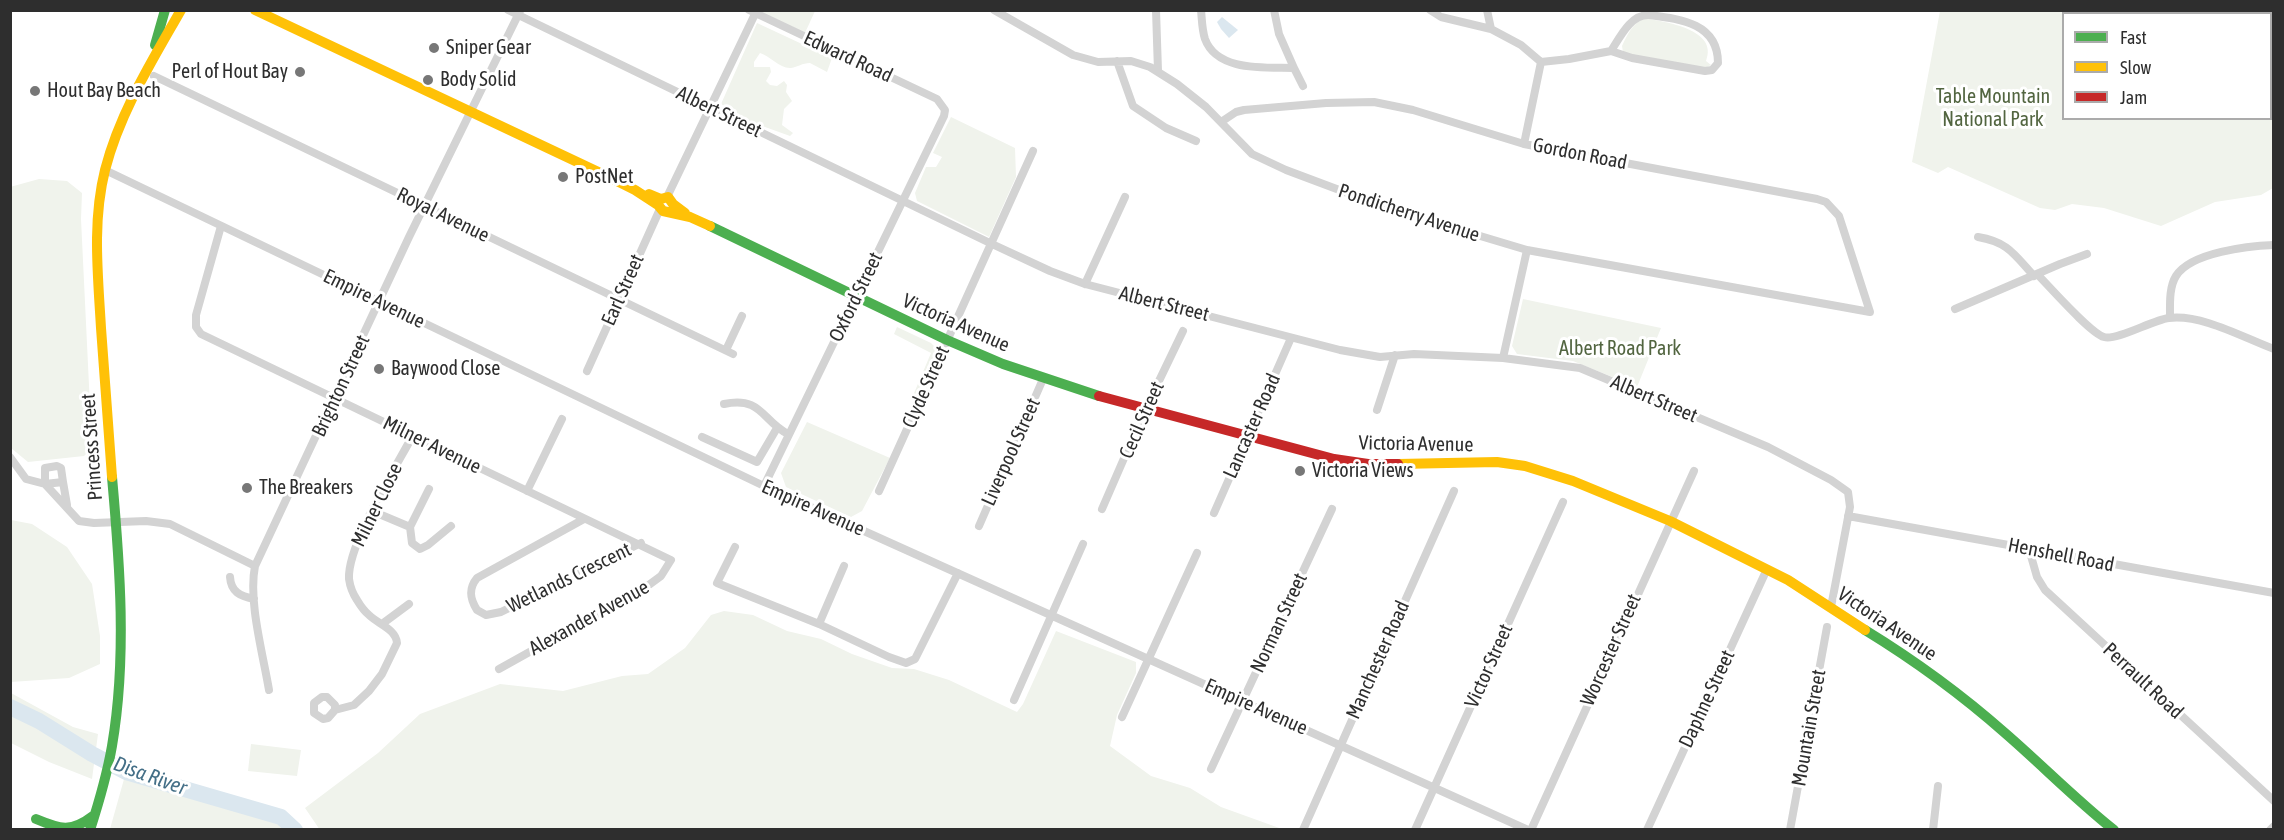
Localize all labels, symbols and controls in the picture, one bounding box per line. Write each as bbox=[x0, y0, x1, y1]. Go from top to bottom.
legend bbox=[2062, 12, 2272, 120]
street label: Edward Road bbox=[800, 26, 896, 88]
text: Fast bbox=[2120, 27, 2147, 48]
place label: Sniper Gear bbox=[446, 36, 531, 60]
marker: Sniper Gear bbox=[427, 41, 441, 55]
text: Slow bbox=[2120, 57, 2151, 78]
place label: Perl of Hout Bay bbox=[172, 60, 288, 84]
marker: Perl of Hout Bay bbox=[293, 65, 307, 79]
place label: Body Solid bbox=[440, 68, 517, 92]
marker: Body Solid bbox=[421, 73, 435, 87]
place label: Hout Bay Beach bbox=[47, 79, 161, 103]
street label: Albert Street bbox=[673, 81, 765, 143]
marker: Hout Bay Beach bbox=[28, 84, 42, 98]
park label: Table Mountain National Park bbox=[1936, 85, 2050, 132]
text: Jam bbox=[2120, 87, 2147, 108]
street label: Gordon Road bbox=[1531, 133, 1629, 175]
place label: PostNet bbox=[575, 165, 633, 189]
marker: PostNet bbox=[556, 170, 570, 184]
street label: Pondicherry Avenue bbox=[1335, 179, 1483, 247]
street label: Royal Avenue bbox=[393, 182, 493, 248]
street label: Oxford Street bbox=[824, 248, 888, 346]
street label: Earl Street bbox=[597, 251, 649, 329]
street label: Empire Avenue bbox=[319, 264, 429, 334]
street label: Albert Street bbox=[1117, 281, 1211, 327]
street label: Victoria Avenue bbox=[899, 289, 1013, 357]
street label: Brighton Street bbox=[307, 331, 375, 441]
park label: Albert Road Park bbox=[1559, 337, 1681, 361]
street label: Clyde Street bbox=[897, 342, 955, 432]
place label: Baywood Close bbox=[391, 357, 500, 381]
marker: Baywood Close bbox=[372, 362, 386, 376]
street label: Lancaster Road bbox=[1218, 370, 1286, 482]
street label: Albert Street bbox=[1607, 370, 1701, 428]
street label: Cecil Street bbox=[1114, 378, 1170, 462]
street label: Princess Street bbox=[76, 393, 108, 501]
street label: Liverpool Street bbox=[977, 394, 1045, 510]
street label: Milner Avenue bbox=[379, 411, 485, 479]
street label: Victoria Avenue bbox=[1358, 431, 1474, 457]
street label: Milner Close bbox=[346, 459, 408, 551]
place label: Victoria Views bbox=[1312, 459, 1414, 483]
marker: Victoria Views bbox=[1293, 464, 1307, 478]
street label: Empire Avenue bbox=[758, 475, 868, 541]
place label: The Breakers bbox=[259, 476, 353, 500]
marker: The Breakers bbox=[240, 481, 254, 495]
street label: Henshell Road bbox=[2006, 533, 2116, 577]
street label: Wetlands Crescent bbox=[503, 538, 635, 618]
street label: Norman Street bbox=[1245, 569, 1313, 677]
street label: Alexander Avenue bbox=[525, 575, 653, 661]
street label: Victoria Avenue bbox=[1833, 582, 1941, 666]
street label: Worcester Street bbox=[1576, 590, 1646, 710]
street label: Manchester Road bbox=[1341, 597, 1415, 723]
street label: Victor Street bbox=[1460, 620, 1518, 712]
street label: Perrault Road bbox=[2098, 638, 2188, 724]
street label: Daphne Street bbox=[1674, 646, 1740, 752]
street label: Mountain Street bbox=[1787, 668, 1831, 788]
street label: Empire Avenue bbox=[1201, 674, 1311, 740]
water label: Disa River bbox=[110, 751, 190, 801]

